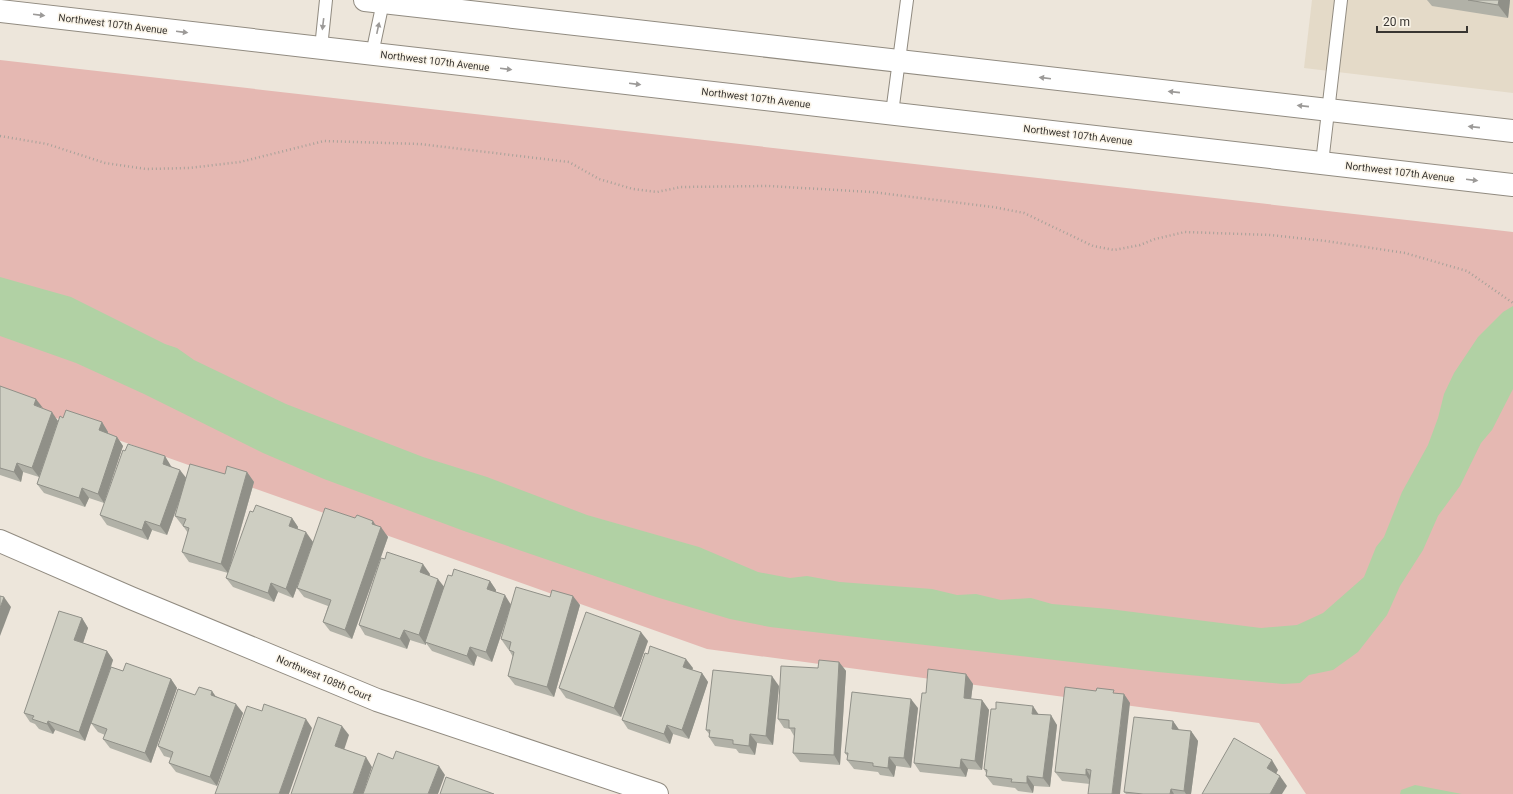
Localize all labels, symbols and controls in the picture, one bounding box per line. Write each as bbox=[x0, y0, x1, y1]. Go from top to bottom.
scale bar bbox=[1377, 8, 1467, 34]
one-way arrow bbox=[33, 12, 45, 19]
street label: Northwest 107th Avenue bbox=[58, 12, 168, 36]
text: 20 m bbox=[1383, 15, 1410, 29]
one-way arrow bbox=[320, 18, 327, 30]
one-way arrow bbox=[375, 22, 381, 34]
one-way arrow bbox=[176, 29, 188, 35]
street label: Northwest 107th Avenue bbox=[380, 49, 490, 73]
one-way arrow bbox=[500, 66, 512, 72]
one-way arrow bbox=[1039, 75, 1051, 81]
one-way arrow bbox=[629, 81, 641, 87]
street label: Northwest 107th Avenue bbox=[701, 86, 811, 110]
one-way arrow bbox=[1168, 89, 1180, 96]
one-way arrow bbox=[1297, 103, 1310, 109]
street label: Northwest 107th Avenue bbox=[1023, 123, 1133, 147]
one-way arrow bbox=[1468, 123, 1480, 130]
street label: Northwest 107th Avenue bbox=[1345, 160, 1455, 184]
one-way arrow bbox=[1466, 177, 1478, 183]
street label: Northwest 108th Court bbox=[275, 653, 373, 703]

